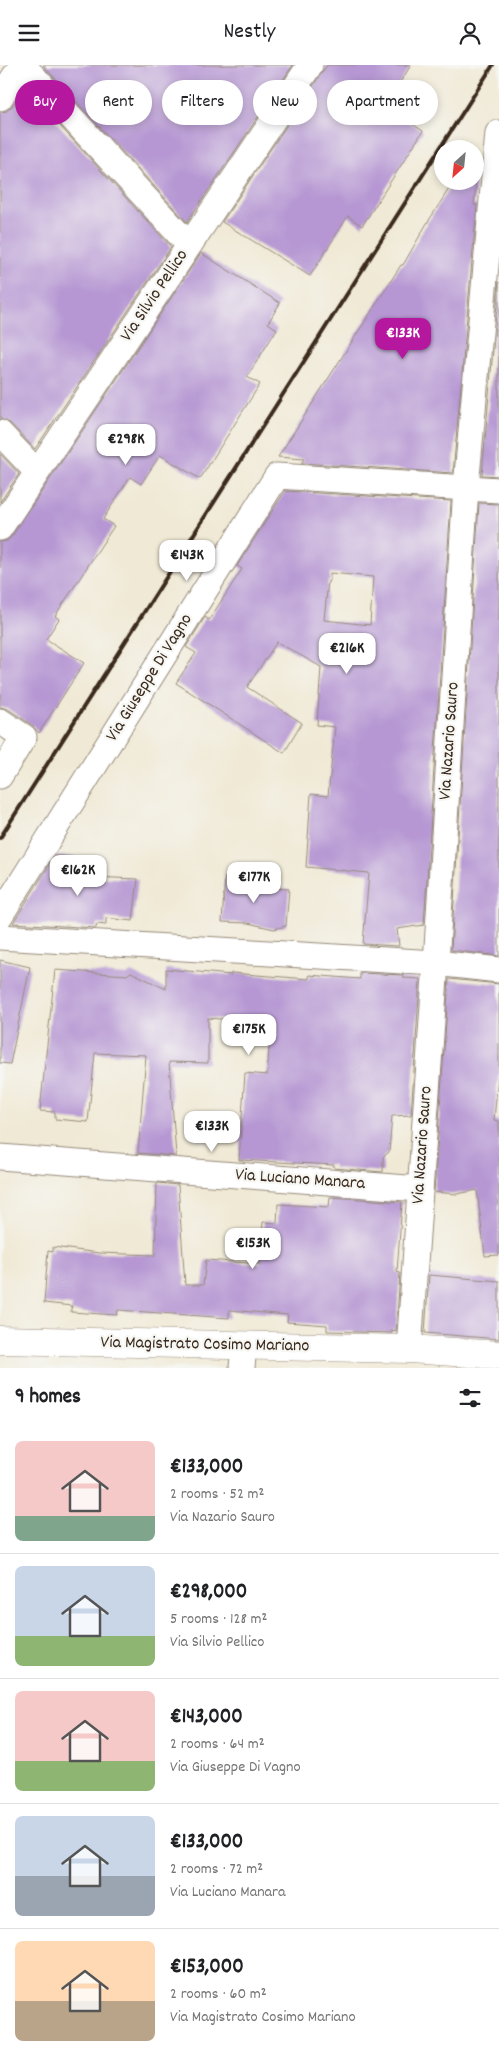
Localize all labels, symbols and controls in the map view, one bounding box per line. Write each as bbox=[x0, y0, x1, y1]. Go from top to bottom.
text: Nestly bbox=[223, 17, 276, 48]
icon: menu bbox=[15, 19, 43, 47]
icon: person bbox=[456, 19, 484, 47]
chip: Buy bbox=[15, 80, 75, 125]
chip: Rent bbox=[85, 80, 152, 125]
chip: Filters bbox=[162, 80, 243, 125]
chip: New bbox=[253, 80, 317, 125]
chip: Apartment bbox=[327, 80, 438, 125]
north arrow bbox=[434, 140, 484, 190]
map controls bbox=[434, 140, 484, 190]
street label: Via Silvio Pellico bbox=[115, 245, 195, 347]
pin: €133K bbox=[368, 317, 438, 360]
text: €133K bbox=[386, 322, 420, 345]
pin: €298K bbox=[91, 423, 161, 466]
text: €298K bbox=[107, 428, 145, 451]
pin: €143K bbox=[152, 539, 222, 582]
text: €143K bbox=[170, 544, 204, 567]
street label: Via Giuseppe Di Vagno bbox=[101, 609, 199, 747]
pin: €216K bbox=[312, 633, 382, 675]
text: €216K bbox=[330, 637, 364, 660]
street label: Via Nazario Sauro bbox=[433, 681, 467, 801]
pin: €162K bbox=[43, 855, 113, 897]
text: €162K bbox=[61, 859, 95, 882]
pin: €177K bbox=[219, 861, 289, 904]
text: €177K bbox=[238, 866, 270, 889]
pin: €175K bbox=[214, 1013, 284, 1056]
text: €175K bbox=[232, 1018, 266, 1041]
street label: Via Nazario Sauro bbox=[406, 1085, 440, 1205]
pin: €133K bbox=[177, 1111, 247, 1153]
text: €133K bbox=[195, 1115, 229, 1138]
street label: Via Luciano Manara bbox=[234, 1163, 366, 1197]
pin: €153K bbox=[218, 1227, 288, 1270]
text: €153K bbox=[236, 1232, 270, 1255]
street label: Via Magistrato Cosimo Mariano bbox=[100, 1331, 310, 1359]
text: 9 homes bbox=[15, 1383, 81, 1413]
icon: filters bbox=[456, 1384, 484, 1412]
text: €133,000 bbox=[170, 1453, 243, 1483]
icon: home bbox=[55, 1461, 115, 1521]
text: 2 rooms · 52 m² bbox=[170, 1483, 264, 1506]
text: Via Nazario Sauro bbox=[170, 1506, 275, 1529]
text: €298,000 bbox=[170, 1578, 247, 1608]
icon: home bbox=[55, 1586, 115, 1646]
text: 5 rooms · 128 m² bbox=[170, 1608, 267, 1631]
text: Via Silvio Pellico bbox=[170, 1631, 264, 1654]
text: €143,000 bbox=[170, 1703, 243, 1733]
icon: home bbox=[55, 1711, 115, 1771]
text: 2 rooms · 64 m² bbox=[170, 1733, 265, 1756]
text: Via Giuseppe Di Vagno bbox=[170, 1756, 301, 1779]
text: €133,000 bbox=[170, 1828, 243, 1858]
icon: home bbox=[55, 1836, 115, 1896]
text: 2 rooms · 72 m² bbox=[170, 1858, 263, 1881]
text: Via Luciano Manara bbox=[170, 1881, 286, 1904]
text: €153,000 bbox=[170, 1953, 244, 1983]
icon: home bbox=[55, 1961, 115, 2021]
text: 2 rooms · 60 m² bbox=[170, 1983, 267, 2006]
text: Via Magistrato Cosimo Mariano bbox=[170, 2006, 356, 2029]

